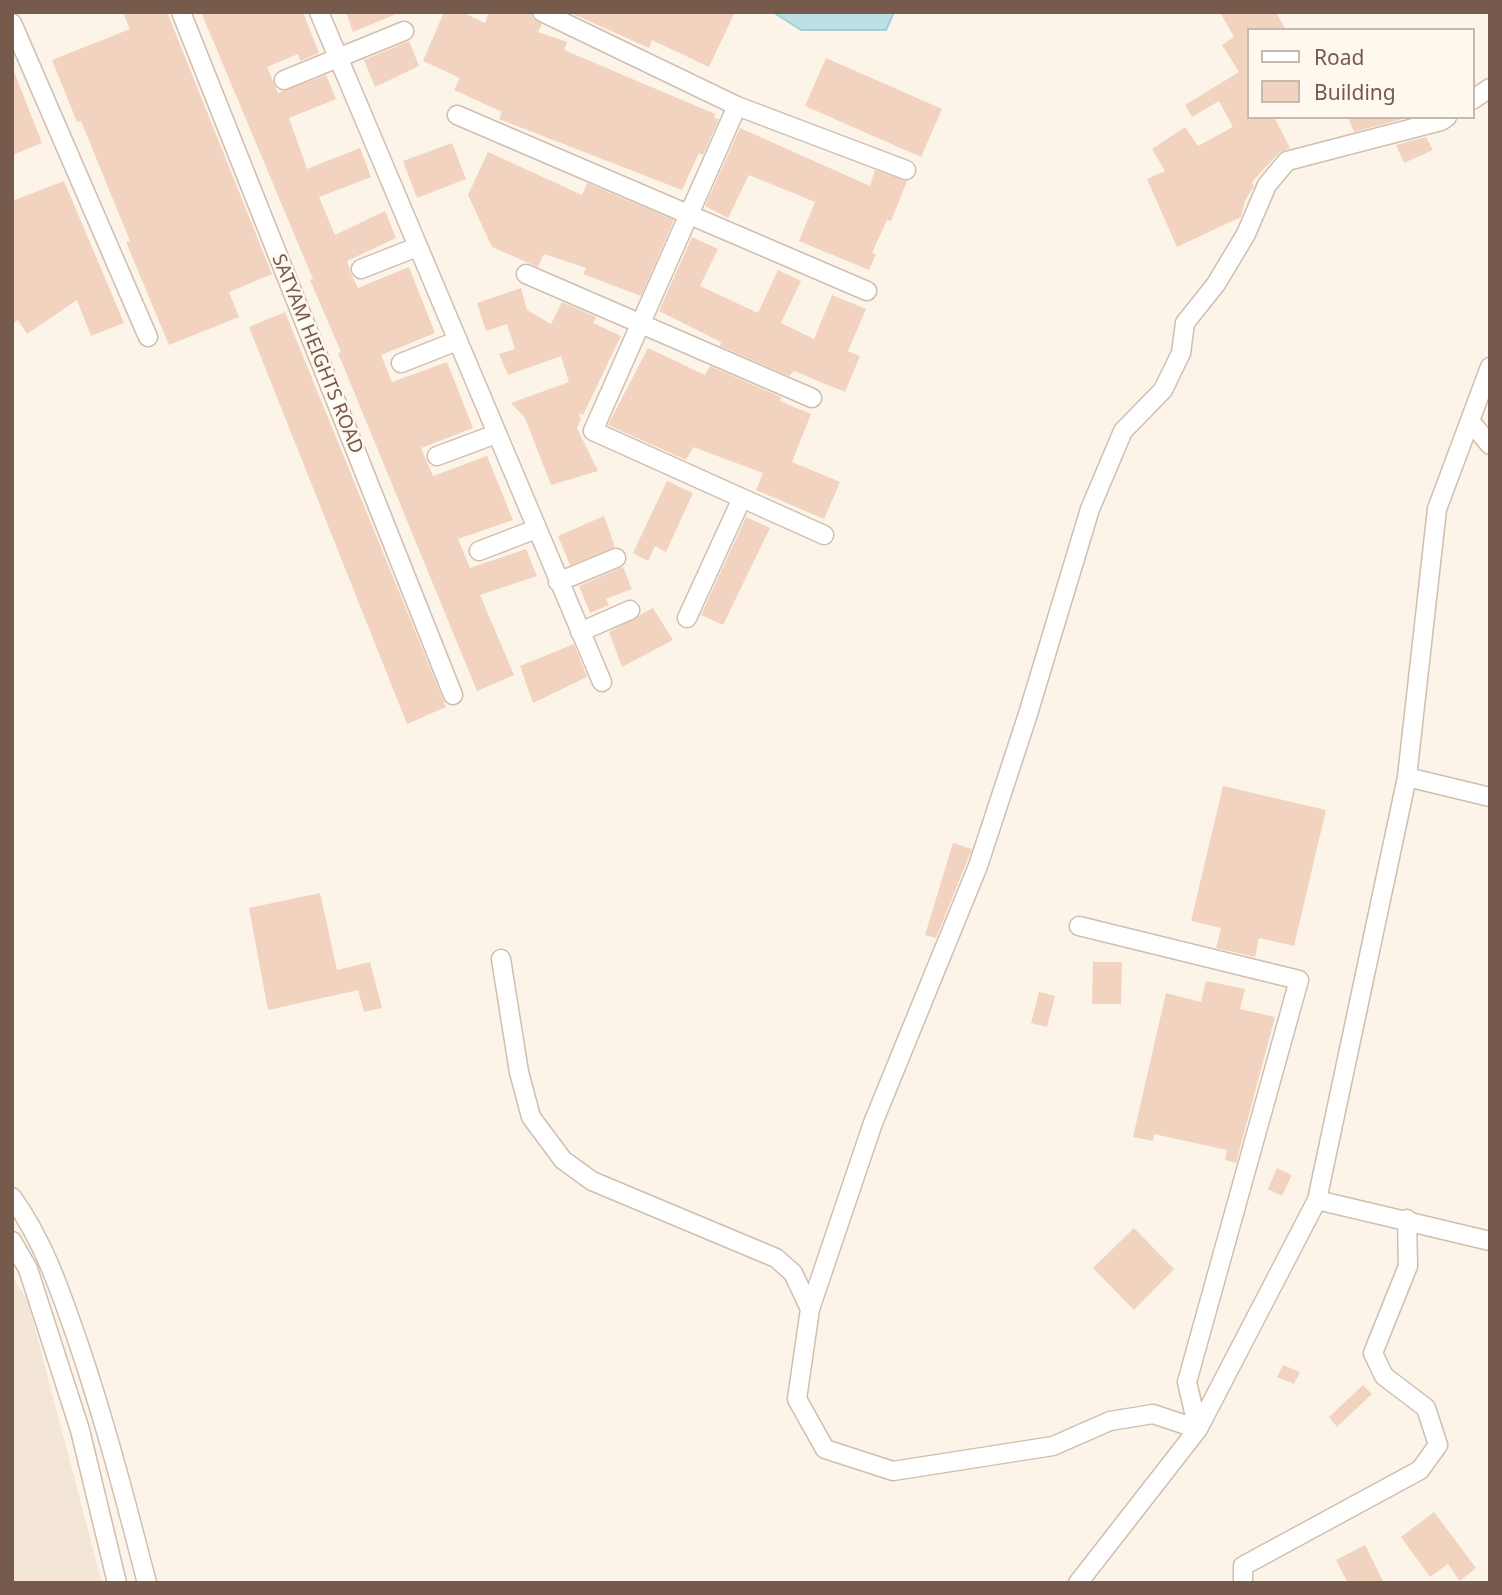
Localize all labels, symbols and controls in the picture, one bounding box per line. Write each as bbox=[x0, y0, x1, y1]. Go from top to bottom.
legend bbox=[1246, 28, 1474, 119]
text: Road bbox=[1314, 43, 1364, 71]
text: Building bbox=[1314, 78, 1396, 106]
street label: SATYAM HEIGHTS ROAD bbox=[267, 251, 367, 457]

